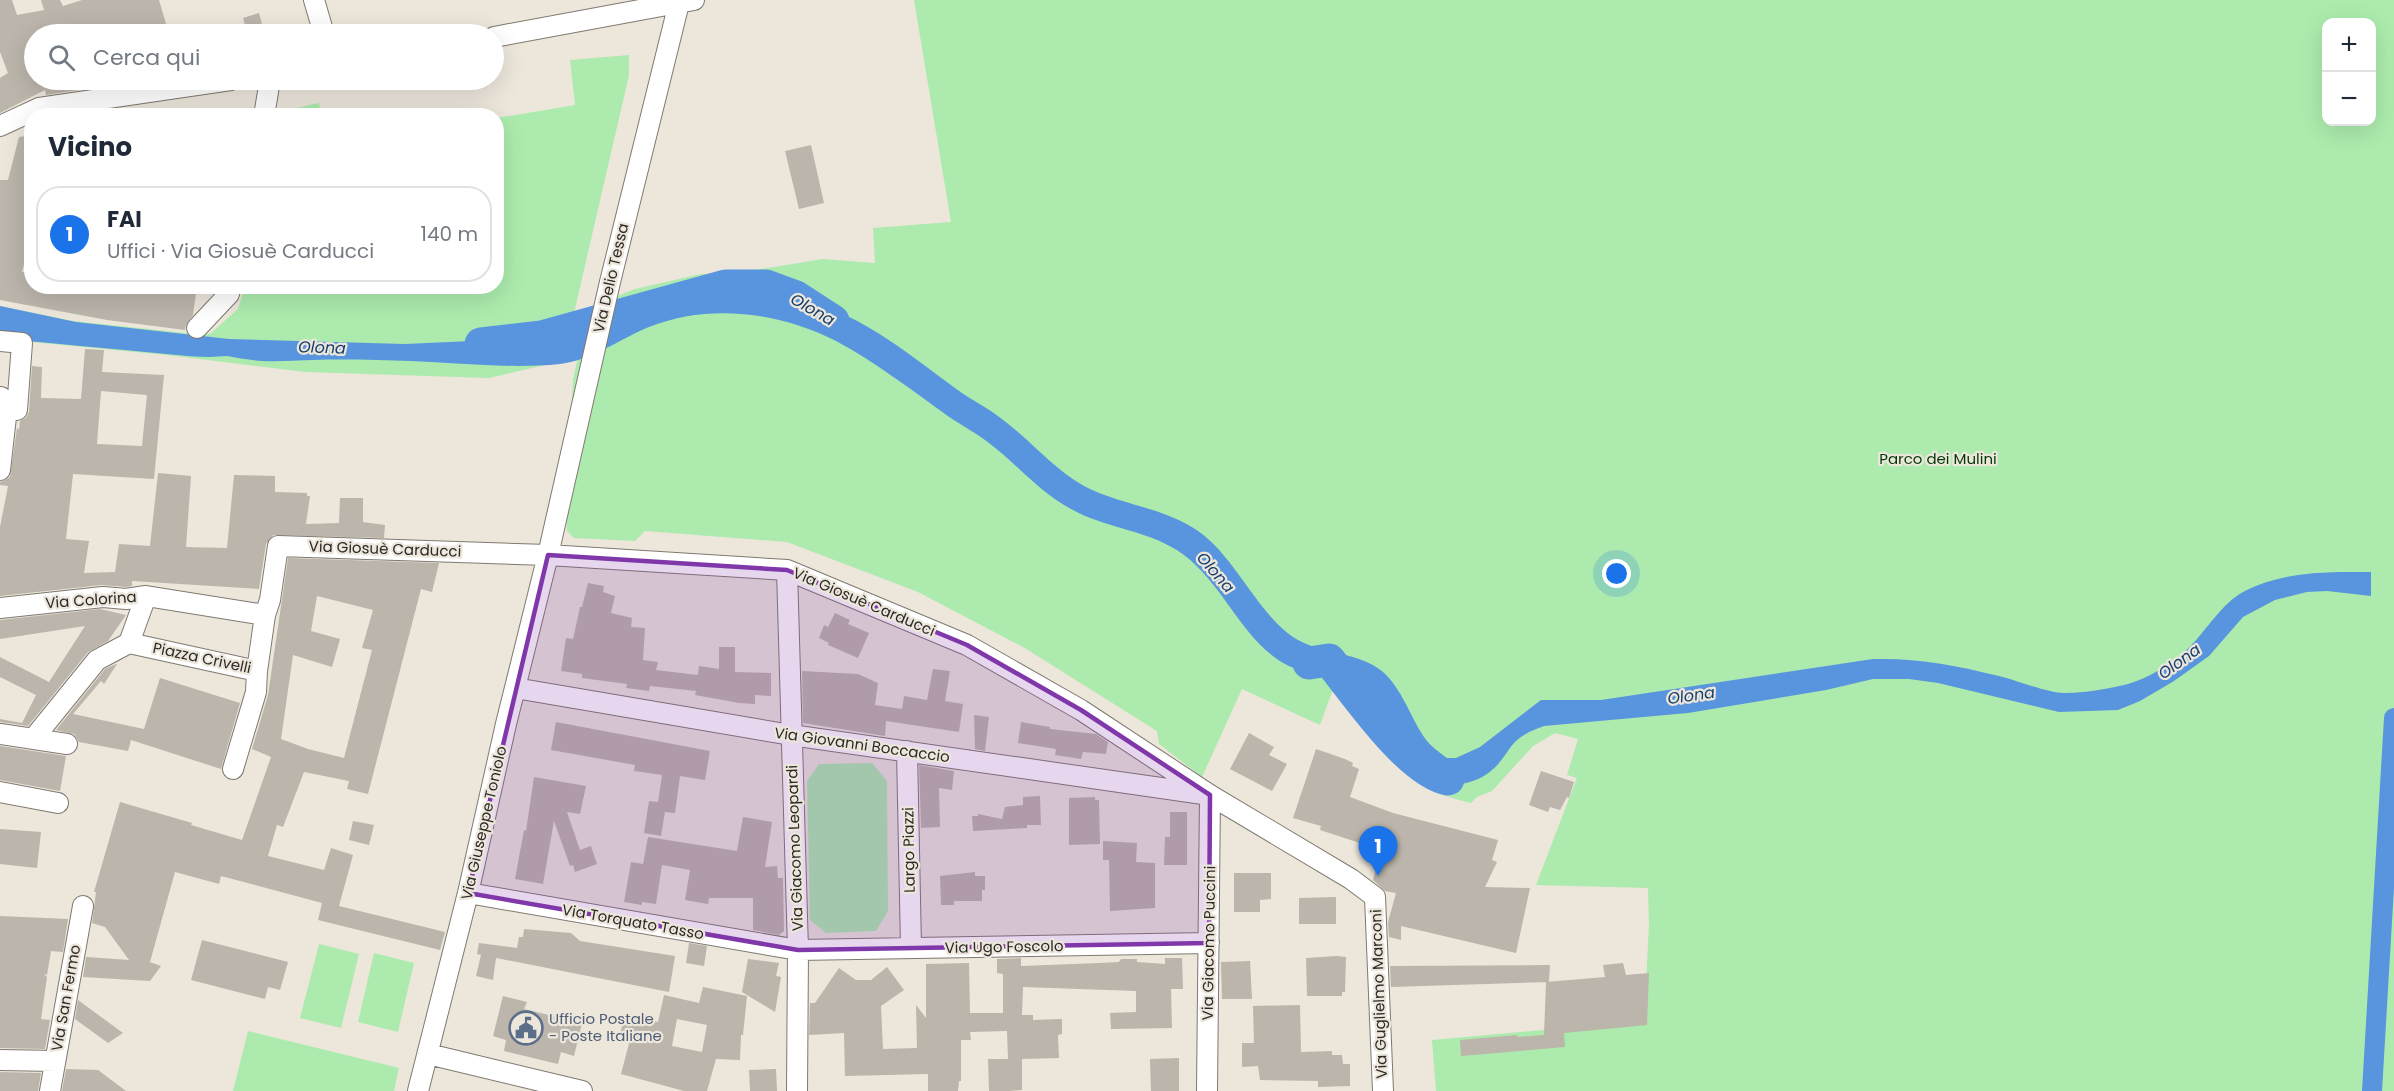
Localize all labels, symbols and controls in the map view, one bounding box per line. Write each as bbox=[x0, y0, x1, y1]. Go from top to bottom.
map controls bbox=[2322, 18, 2376, 126]
button: + bbox=[2322, 18, 2376, 72]
search box bbox=[24, 24, 504, 90]
icon: search bbox=[45, 41, 78, 74]
text: Cerca qui bbox=[93, 42, 200, 73]
button: − bbox=[2322, 72, 2376, 126]
text: Vicino bbox=[48, 129, 132, 165]
text: FAI bbox=[107, 204, 142, 235]
text: 1 bbox=[66, 220, 73, 248]
text: 140 m bbox=[421, 220, 478, 248]
street label: Via Delio Tessa bbox=[588, 221, 633, 335]
text: Uffici · Via Giosuè Carducci bbox=[107, 237, 374, 265]
water label: Olona bbox=[786, 288, 839, 331]
water label: Olona bbox=[298, 335, 346, 360]
park label: Parco dei Mulini bbox=[1879, 448, 1997, 469]
street label: Via Giosuè Carducci bbox=[308, 535, 462, 562]
water label: Olona bbox=[1191, 547, 1240, 598]
your location bbox=[1602, 559, 1631, 588]
street label: Via Giosuè Carducci bbox=[790, 562, 939, 641]
street label: Via Colorina bbox=[45, 586, 137, 613]
street label: Piazza Crivelli bbox=[151, 637, 253, 678]
water label: Olona bbox=[2153, 638, 2206, 685]
water label: Olona bbox=[1666, 681, 1717, 710]
street label: Via Giovanni Boccaccio bbox=[773, 722, 951, 767]
street label: Via Giuseppe Toniolo bbox=[456, 744, 511, 902]
street label: Via Giacomo Leopardi bbox=[781, 765, 808, 931]
street label: Largo Piazzi bbox=[897, 807, 920, 893]
pin: 1 bbox=[1358, 826, 1398, 876]
street label: Via Giacomo Puccini bbox=[1197, 865, 1220, 1021]
street label: Via Torquato Tasso bbox=[560, 899, 706, 944]
street label: Via Guglielmo Marconi bbox=[1365, 909, 1392, 1079]
street label: Via Ugo Foscolo bbox=[944, 935, 1064, 958]
street label: Via San Fermo bbox=[46, 943, 85, 1053]
place label: Ufficio Postale - Poste Italiane bbox=[549, 1008, 662, 1046]
public building icon: Ufficio Postale - Poste Italiane bbox=[508, 1010, 544, 1046]

